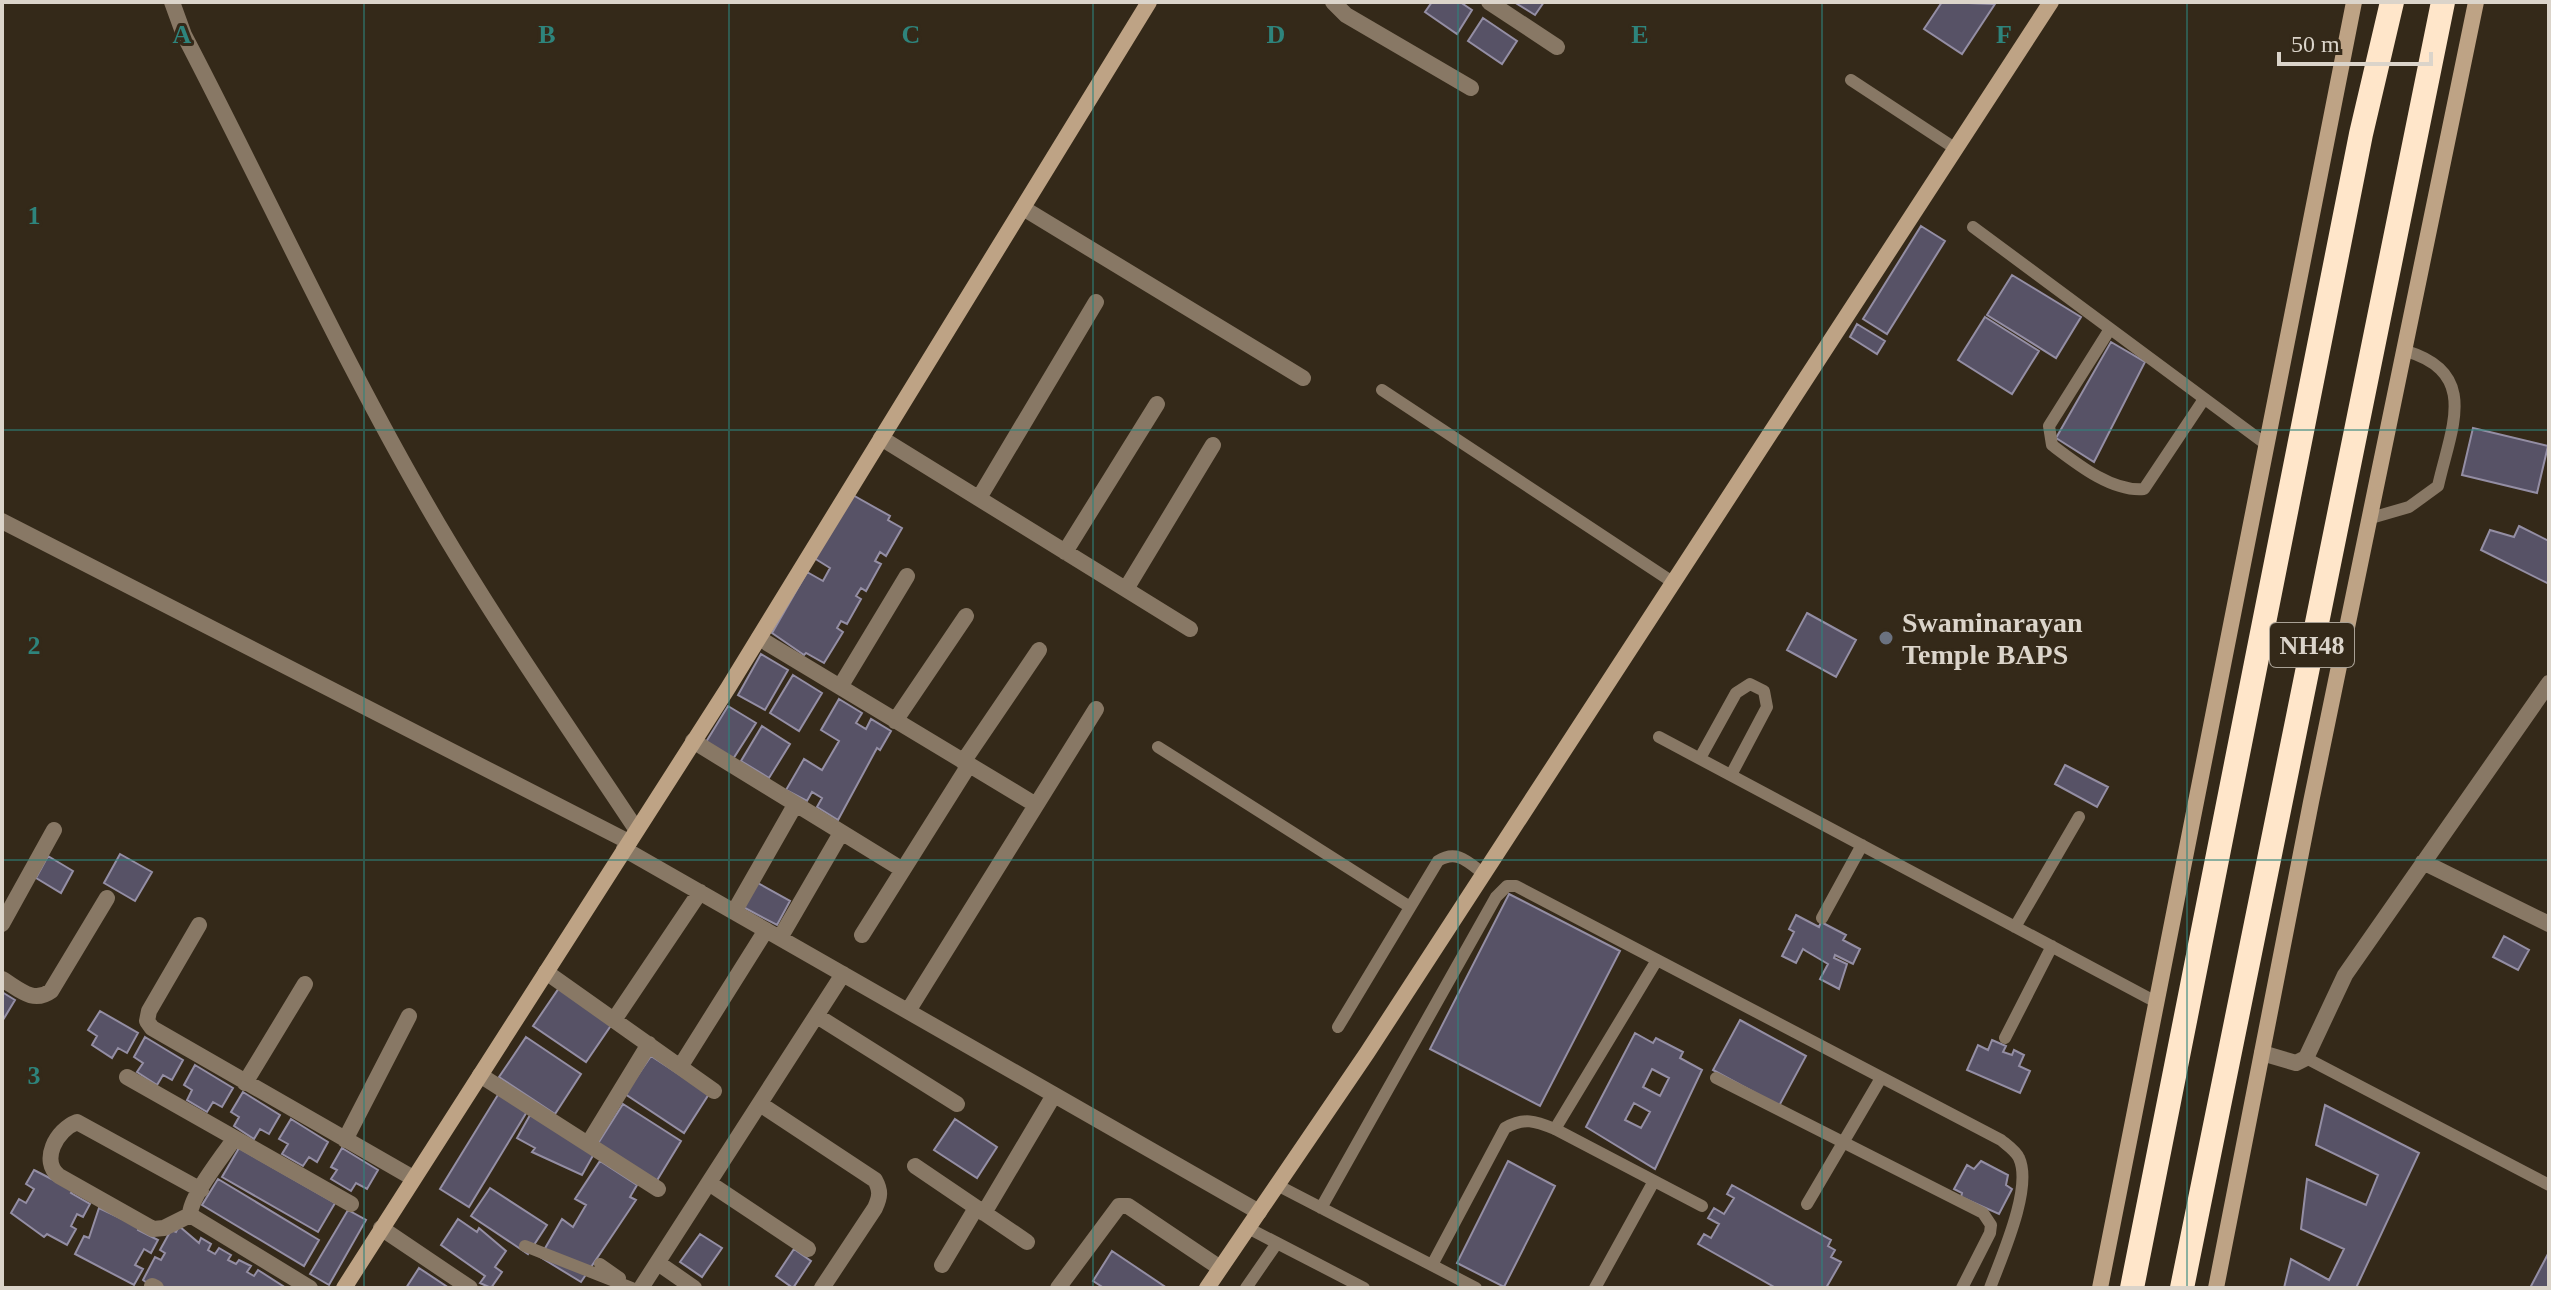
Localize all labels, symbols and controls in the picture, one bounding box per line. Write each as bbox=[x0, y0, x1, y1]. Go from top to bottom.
scale bar bbox=[2279, 16, 2431, 66]
text: A bbox=[173, 20, 192, 49]
text: B bbox=[538, 20, 556, 49]
text: C bbox=[902, 20, 920, 49]
text: D bbox=[1267, 20, 1285, 49]
text: E bbox=[1631, 20, 1649, 49]
text: F bbox=[1996, 20, 2012, 49]
text: 50 m bbox=[2291, 31, 2340, 57]
text: 1 bbox=[28, 201, 41, 230]
place label: Swaminarayan Temple BAPS bbox=[1902, 607, 2083, 670]
road number: NH48 bbox=[2270, 623, 2354, 667]
marker: Swaminarayan Temple BAPS bbox=[1877, 629, 1895, 647]
text: 2 bbox=[28, 631, 41, 660]
text: 3 bbox=[28, 1061, 41, 1090]

